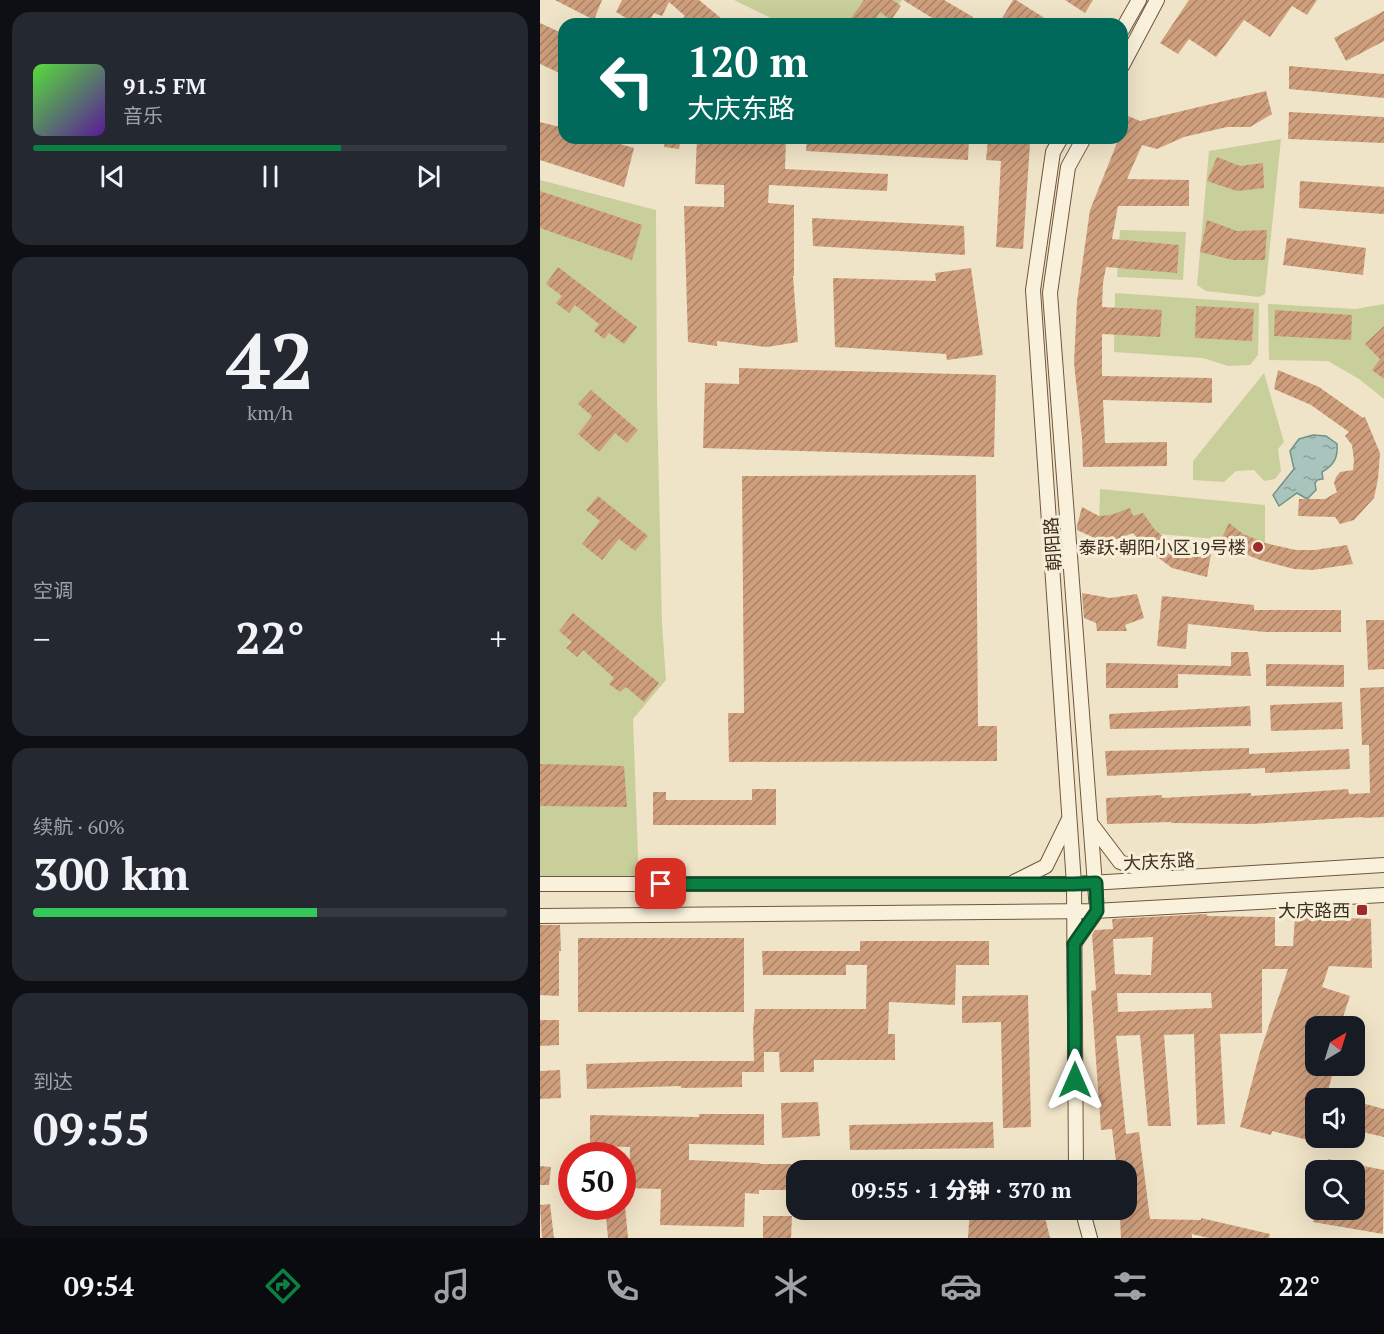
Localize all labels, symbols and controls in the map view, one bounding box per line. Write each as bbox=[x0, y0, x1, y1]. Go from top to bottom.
text: 120 m bbox=[687, 33, 808, 89]
icon: left bbox=[588, 42, 666, 120]
text: 91.5 FM bbox=[123, 71, 206, 100]
text: 大庆东路 bbox=[687, 90, 795, 126]
text: 音乐 bbox=[123, 102, 163, 129]
icon: previous bbox=[96, 160, 129, 193]
icon: pause bbox=[254, 160, 287, 193]
icon: next bbox=[412, 160, 445, 193]
text: 42 bbox=[226, 308, 314, 411]
text: km/h bbox=[247, 399, 293, 426]
street label: 朝阳路 bbox=[1038, 516, 1066, 572]
place label: 泰跃·朝阳小区19号楼 bbox=[1078, 535, 1246, 559]
marker: 泰跃·朝阳小区19号楼 bbox=[1251, 540, 1265, 554]
text: 空调 bbox=[33, 577, 73, 604]
text: 22° bbox=[235, 607, 305, 667]
text: − bbox=[33, 617, 51, 660]
text: + bbox=[489, 617, 507, 660]
text: 续航 · 60% bbox=[33, 813, 125, 840]
text: 300 km bbox=[33, 843, 189, 903]
street label: 大庆东路 bbox=[1122, 847, 1196, 875]
pin bbox=[635, 858, 686, 909]
icon: arrive bbox=[644, 867, 677, 900]
place label: 大庆路西 bbox=[1278, 898, 1350, 922]
marker: 大庆路西 bbox=[1355, 903, 1369, 917]
north arrow bbox=[1305, 1016, 1365, 1076]
map controls bbox=[1305, 1016, 1365, 1220]
position arrow bbox=[1043, 1048, 1107, 1112]
text: 到达 bbox=[33, 1068, 73, 1095]
button: sound bbox=[1305, 1088, 1365, 1148]
text: 09:55 bbox=[33, 1098, 150, 1158]
speed limit sign: 50 bbox=[558, 1142, 636, 1220]
button: search bbox=[1305, 1160, 1365, 1220]
text: 09:55 · 1 分钟 · 370 m bbox=[852, 1175, 1071, 1204]
icon: directions bbox=[262, 1265, 304, 1307]
icon: music bbox=[431, 1265, 473, 1307]
icon: phone bbox=[601, 1265, 643, 1307]
icon: climate bbox=[770, 1265, 812, 1307]
icon: car bbox=[940, 1265, 982, 1307]
icon: filters bbox=[1109, 1265, 1151, 1307]
text: 09:54 bbox=[64, 1268, 134, 1304]
text: 22° bbox=[1279, 1268, 1320, 1304]

